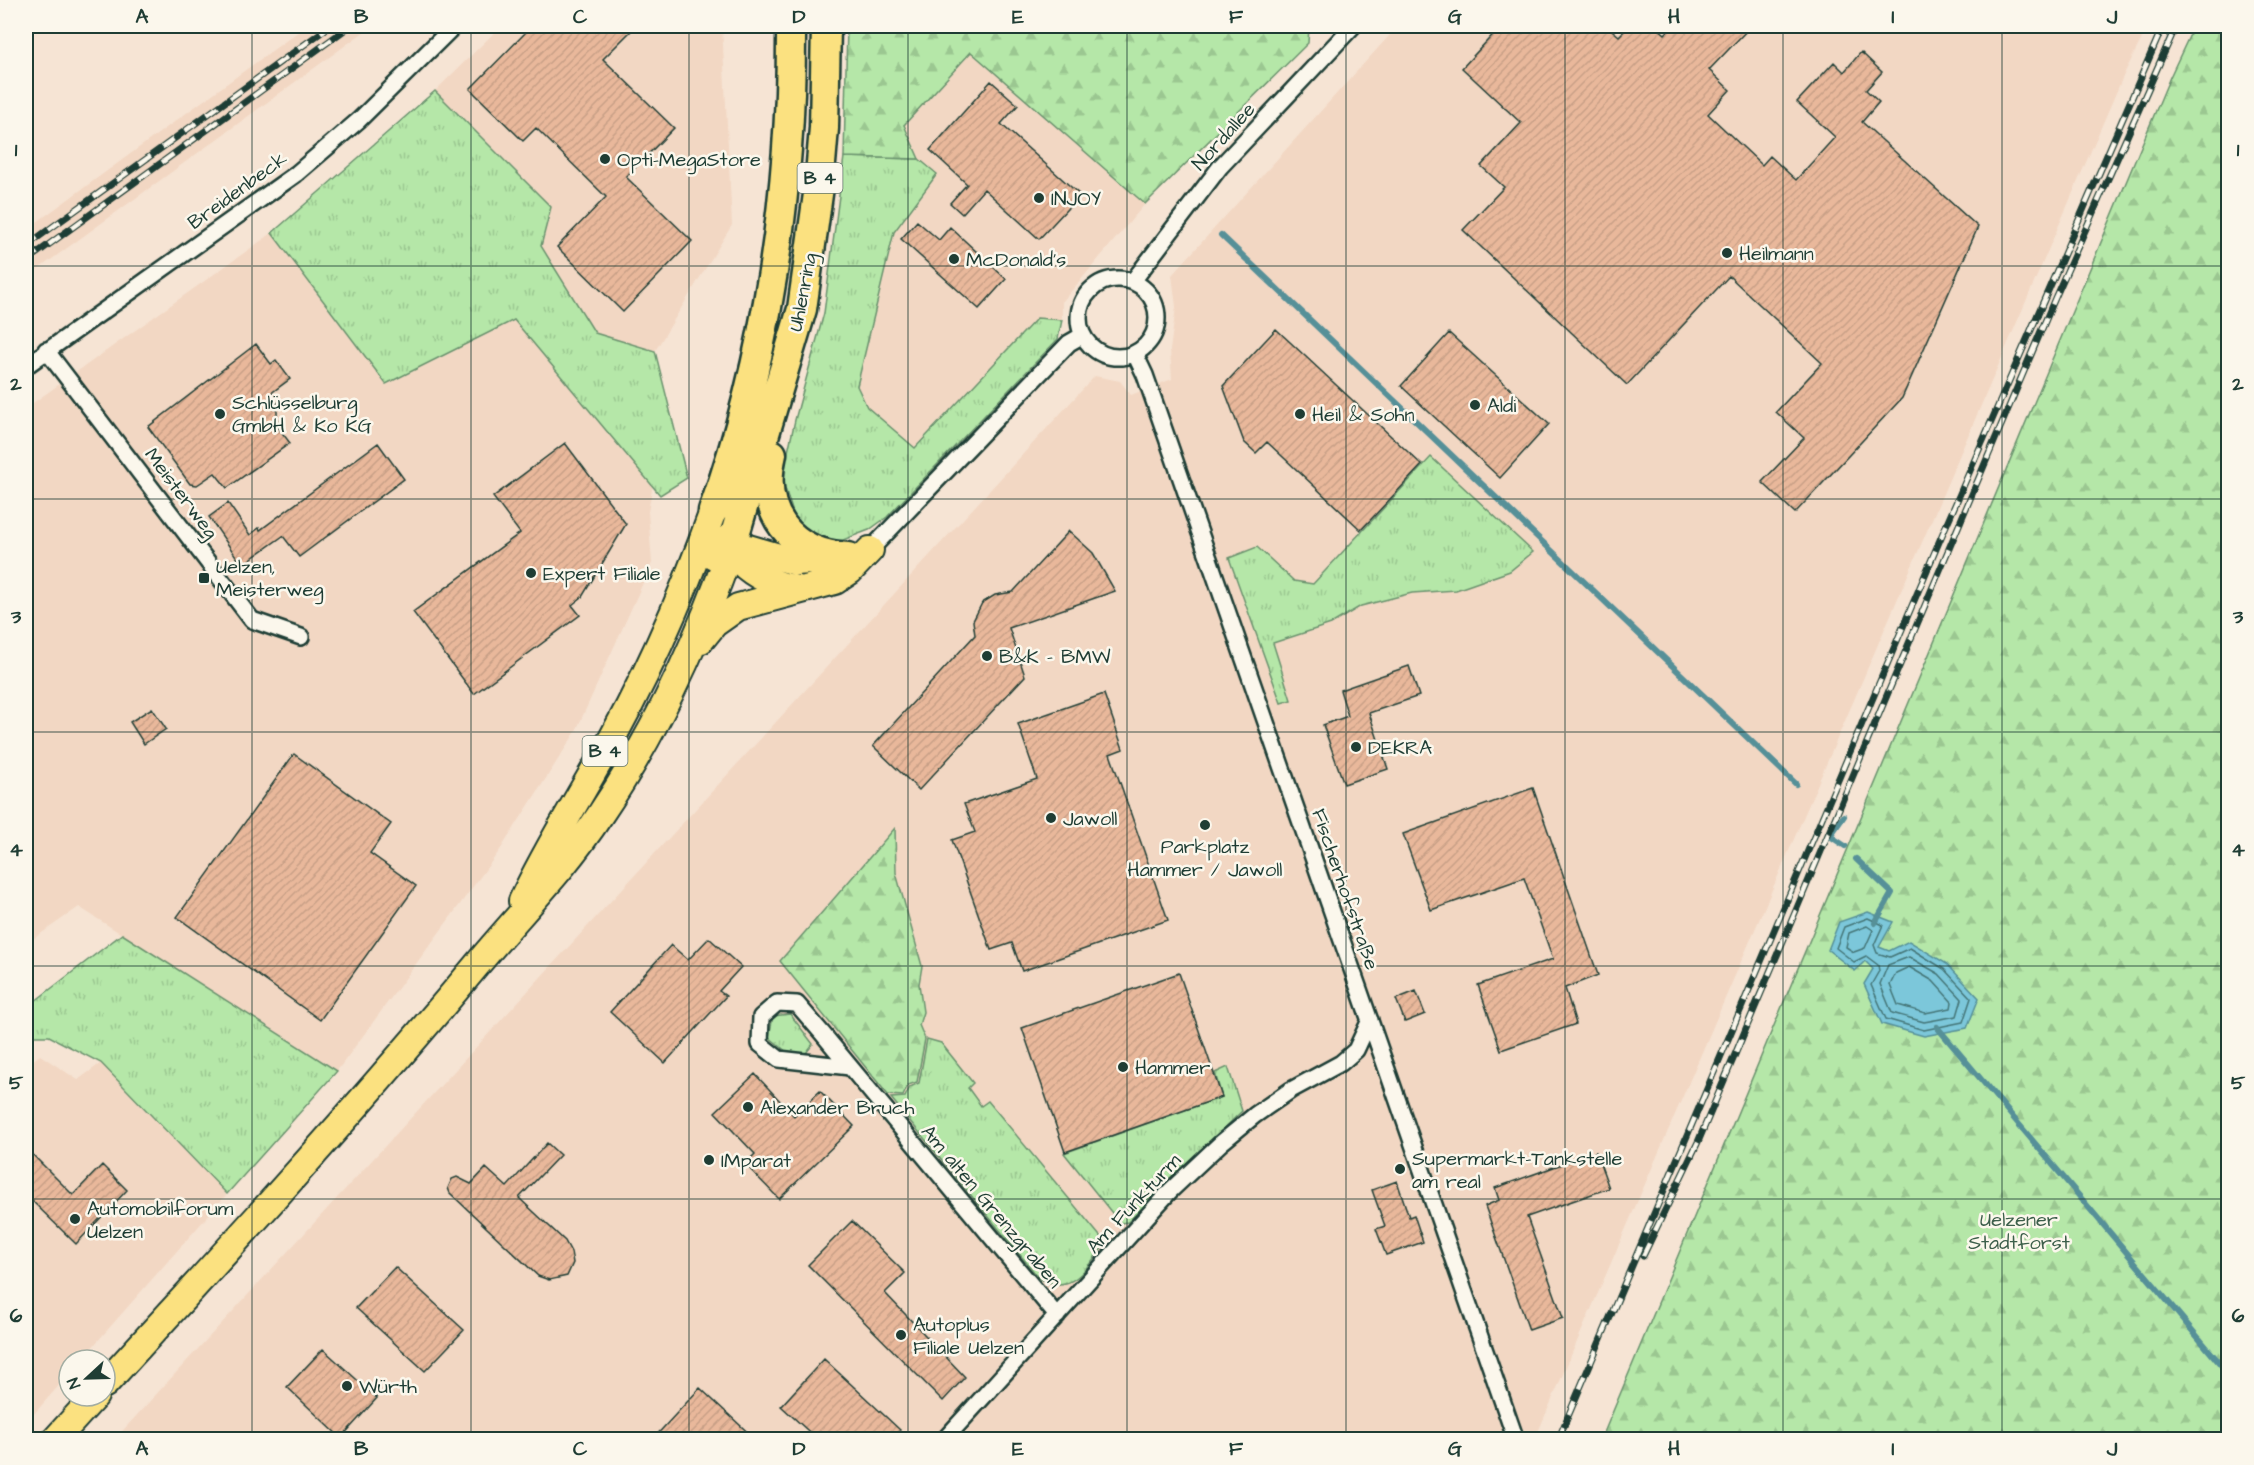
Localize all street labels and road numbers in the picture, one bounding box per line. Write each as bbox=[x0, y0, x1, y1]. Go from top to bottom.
street label: Nordallee bbox=[1186, 96, 1262, 177]
street label: Breidenbeck bbox=[182, 145, 293, 237]
road number: B 4 bbox=[798, 163, 842, 193]
street label: Uhlenring bbox=[782, 251, 825, 334]
street label: Meisterweg bbox=[137, 442, 225, 546]
road number: B 4 bbox=[582, 736, 628, 766]
street label: Fischerhofstraße bbox=[1304, 805, 1386, 974]
street label: Am alten Grenzgraben bbox=[914, 1119, 1068, 1295]
street label: Am Funkturm bbox=[1080, 1147, 1188, 1260]

